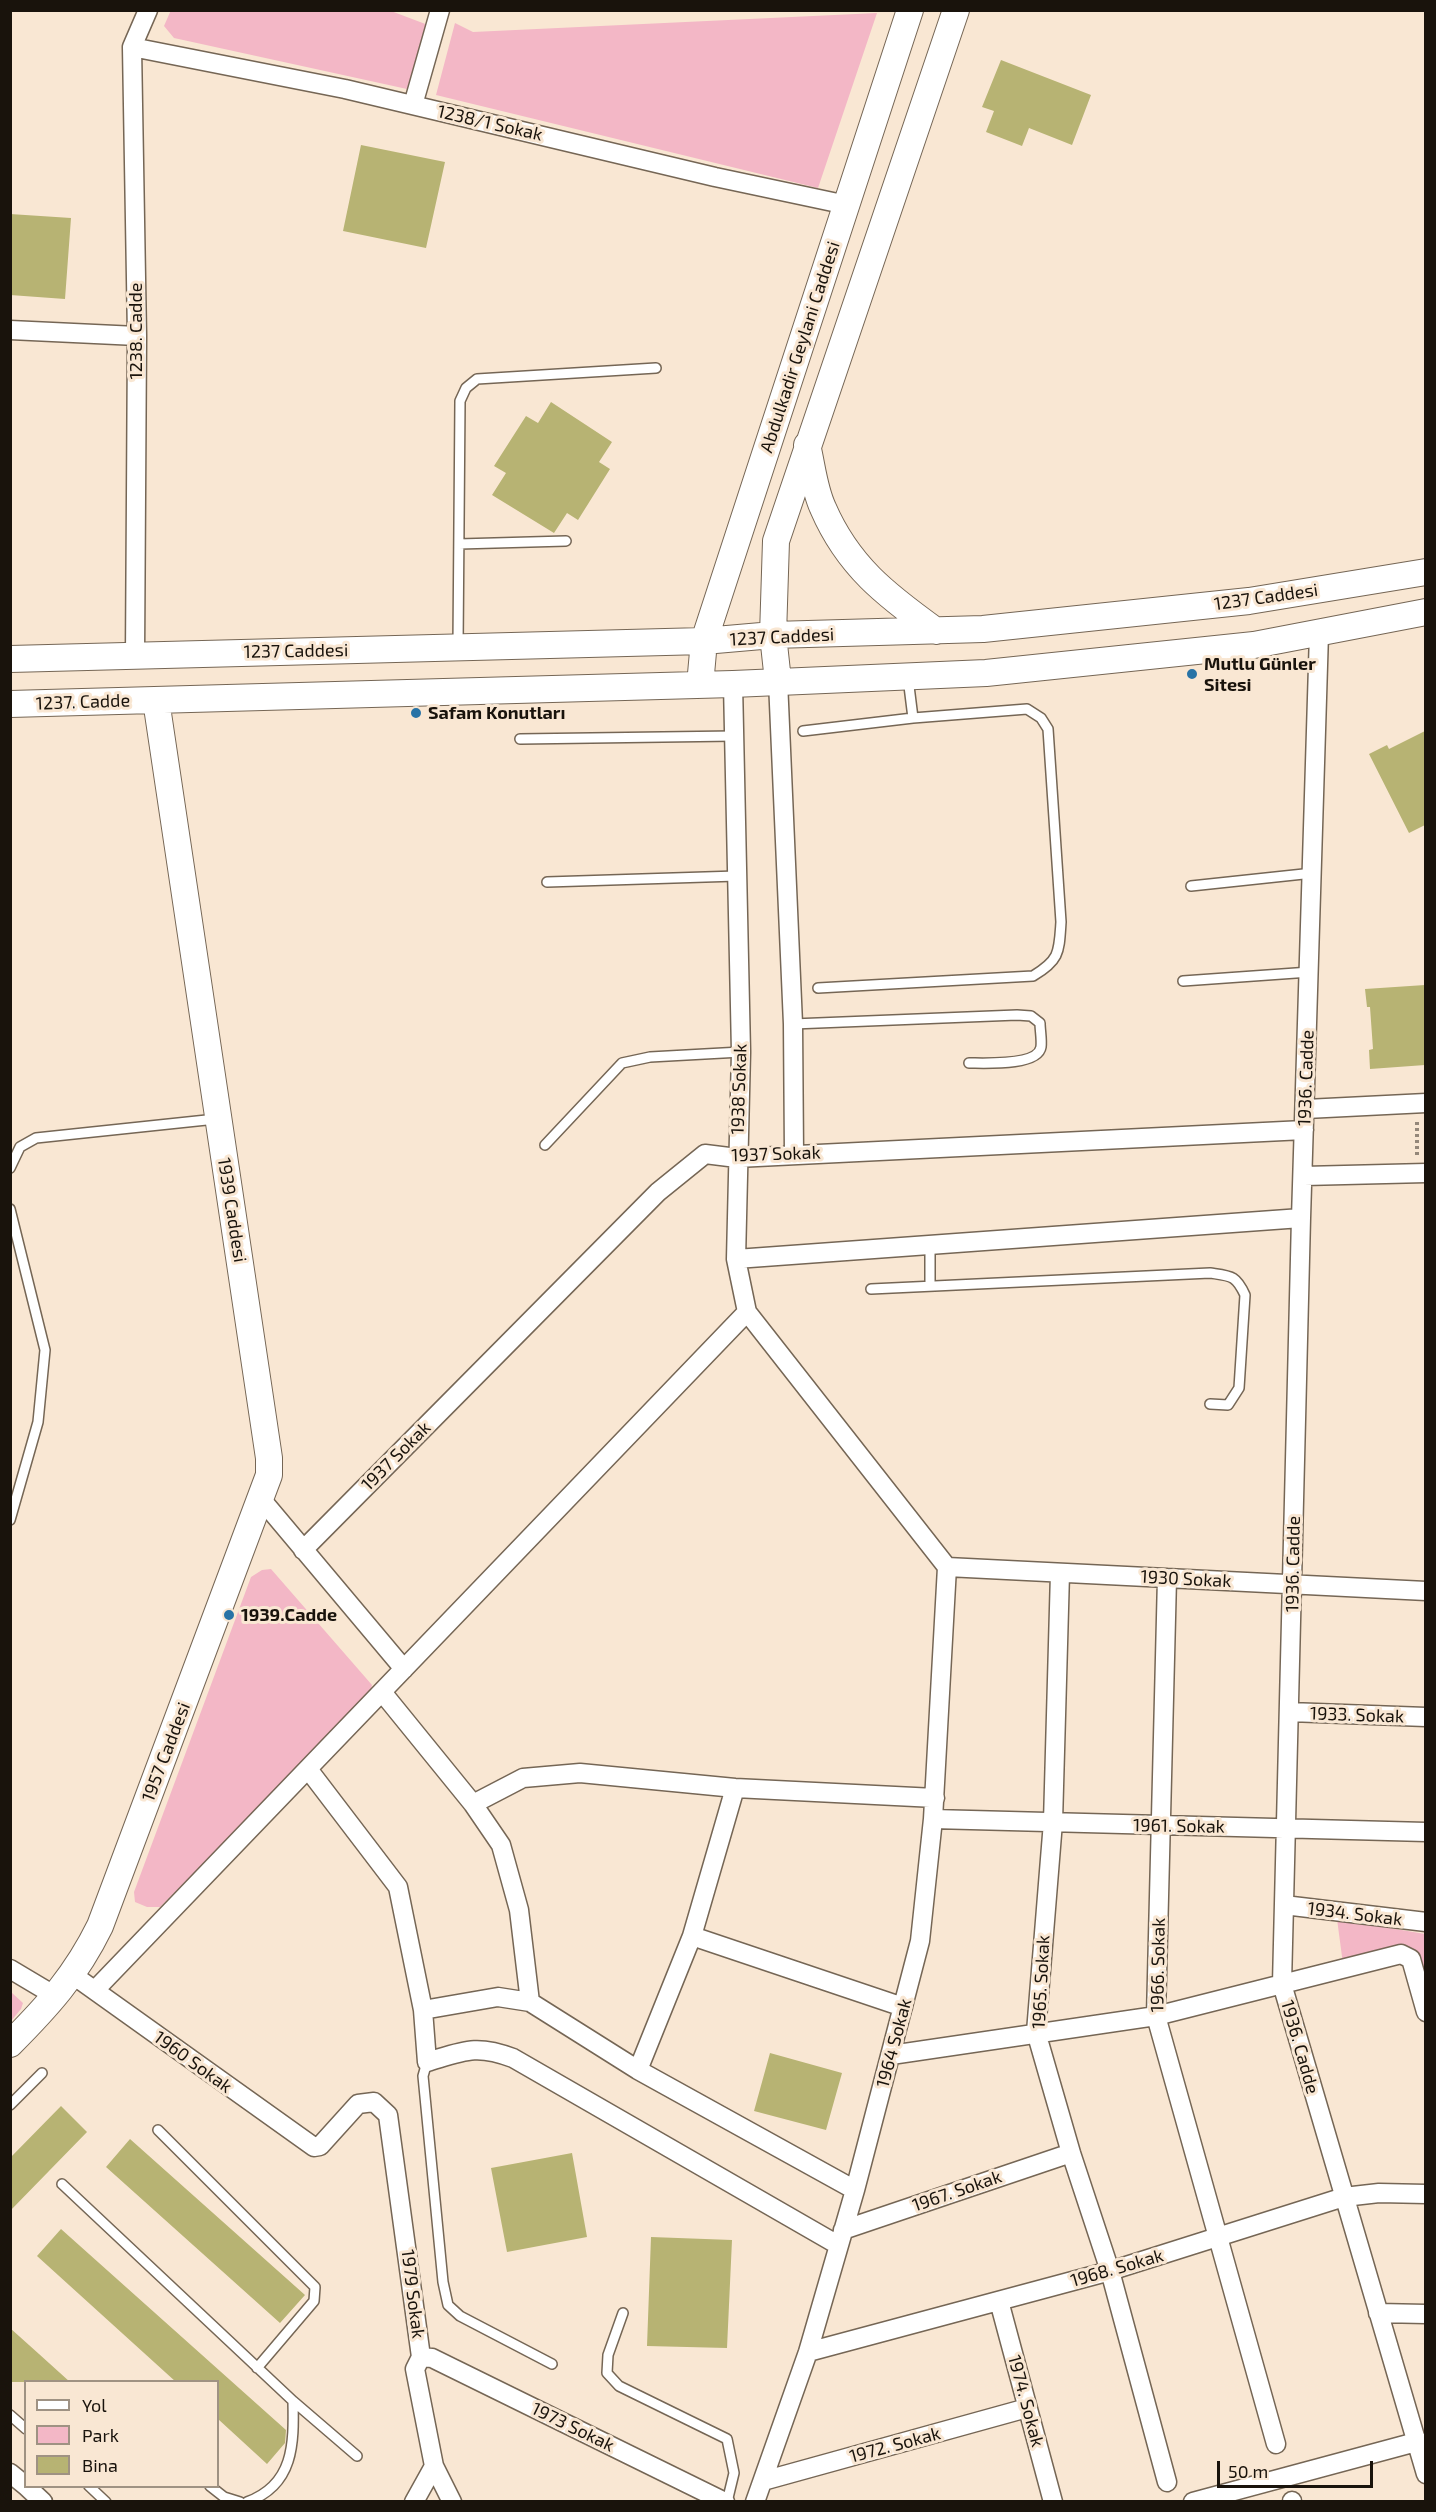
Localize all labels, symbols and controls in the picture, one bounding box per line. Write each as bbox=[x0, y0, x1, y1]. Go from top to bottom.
street label: 1238/1 Sokak bbox=[435, 100, 545, 146]
street label: Abdulkadir Geylani Caddesi bbox=[756, 239, 844, 455]
street label: 1238. Cadde bbox=[125, 283, 147, 379]
street label: 1237 Caddesi bbox=[1213, 579, 1319, 615]
street label: 1237 Caddesi bbox=[729, 623, 835, 651]
street label: 1237 Caddesi bbox=[244, 639, 348, 663]
place label: Mutlu Günler Sitesi bbox=[1204, 653, 1316, 696]
marker: Mutlu Günler Sitesi bbox=[1185, 667, 1199, 681]
street label: 1237. Cadde bbox=[36, 690, 130, 714]
place label: Safam Konutları bbox=[428, 702, 565, 724]
marker: Safam Konutları bbox=[409, 706, 423, 720]
street label: 1936. Cadde bbox=[1294, 1029, 1318, 1127]
street label: 1938 Sokak bbox=[727, 1043, 751, 1135]
street label: 1937 Sokak bbox=[731, 1142, 821, 1166]
street label: 1939 Caddesi bbox=[213, 1156, 251, 1264]
street label: 1937 Sokak bbox=[357, 1417, 435, 1495]
street label: 1936. Cadde bbox=[1281, 1516, 1305, 1612]
street label: 1930 Sokak bbox=[1140, 1566, 1232, 1592]
place label: 1939.Cadde bbox=[241, 1604, 337, 1626]
marker: 1939.Cadde bbox=[222, 1608, 236, 1622]
street label: 1957 Caddesi bbox=[137, 1699, 195, 1805]
street label: 1933. Sokak bbox=[1310, 1703, 1404, 1727]
street label: 1961. Sokak bbox=[1133, 1814, 1225, 1838]
street label: 1934. Sokak bbox=[1306, 1897, 1404, 1931]
street label: 1966. Sokak bbox=[1146, 1917, 1170, 2013]
street label: 1965. Sokak bbox=[1028, 1934, 1054, 2030]
street label: 1964 Sokak bbox=[872, 1996, 916, 2090]
street label: 1936. Cadde bbox=[1276, 1998, 1324, 2096]
street label: 1960 Sokak bbox=[150, 2026, 236, 2098]
street label: 1967. Sokak bbox=[910, 2166, 1004, 2216]
street label: 1968. Sokak bbox=[1068, 2244, 1166, 2292]
street label: 1979 Sokak bbox=[397, 2248, 429, 2340]
street label: 1974. Sokak bbox=[1003, 2353, 1049, 2449]
legend bbox=[24, 2380, 219, 2488]
text: Yol bbox=[82, 2394, 107, 2416]
street label: 1973 Sokak bbox=[528, 2398, 618, 2456]
street label: 1972. Sokak bbox=[847, 2422, 943, 2468]
text: Park bbox=[82, 2424, 119, 2446]
scale bar bbox=[1220, 2449, 1376, 2487]
text: Bina bbox=[82, 2454, 118, 2476]
text: 50 m bbox=[1228, 2460, 1268, 2482]

